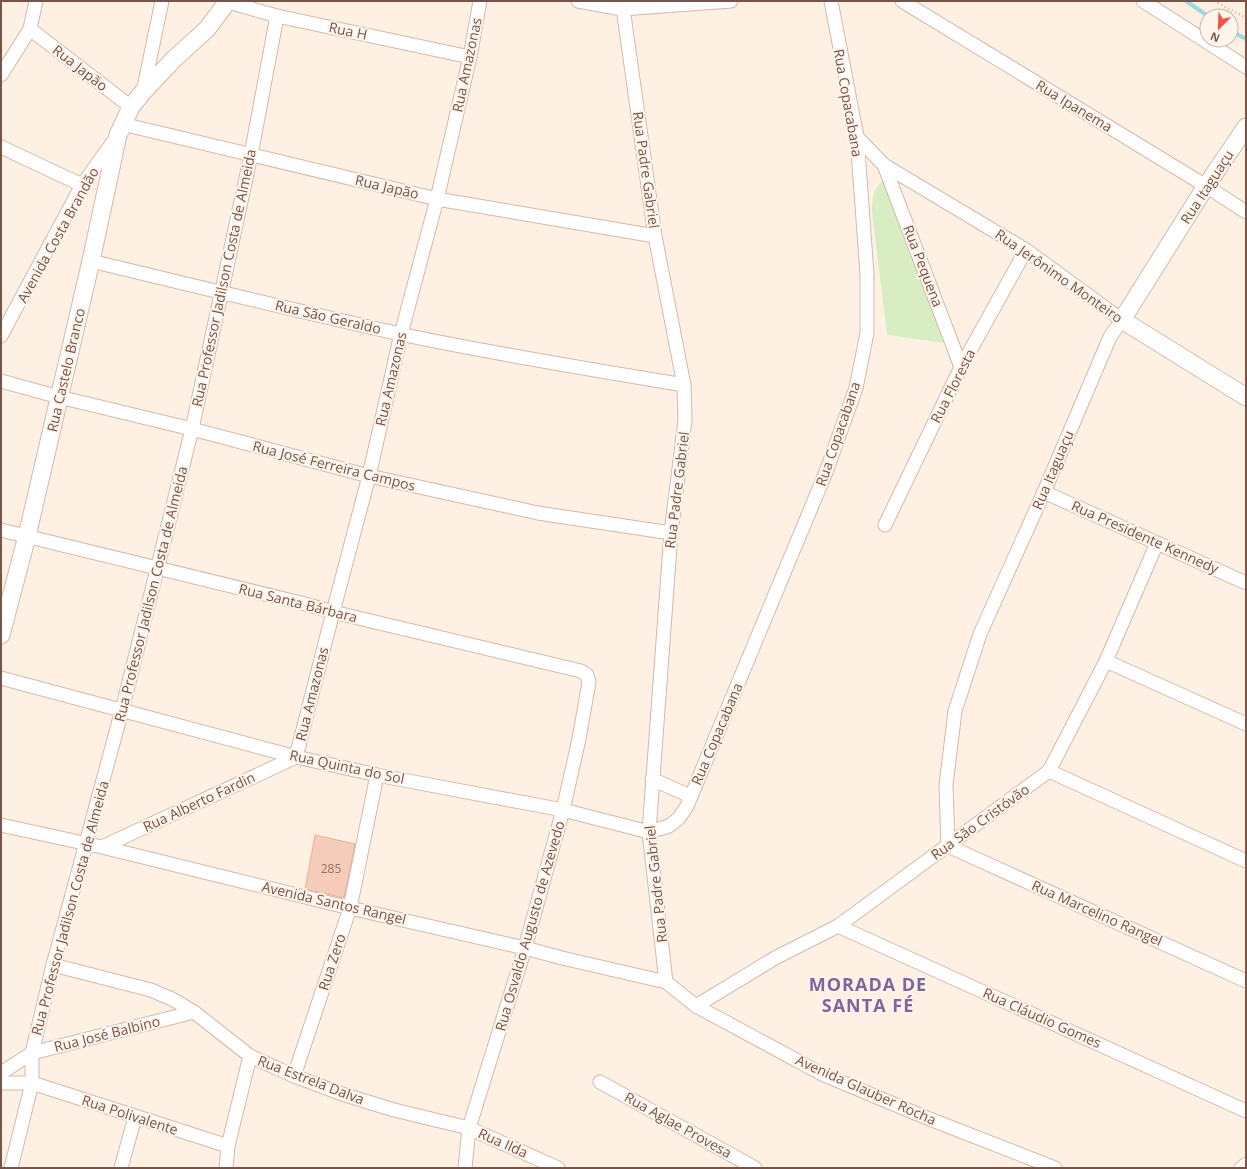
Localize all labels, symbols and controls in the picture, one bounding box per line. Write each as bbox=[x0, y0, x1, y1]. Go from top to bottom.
north arrow bbox=[1199, 8, 1239, 48]
street label: Rua Amazonas bbox=[447, 16, 486, 114]
street label: Rua H bbox=[327, 17, 369, 44]
text: N bbox=[1208, 29, 1222, 46]
street label: Rua Japão bbox=[49, 40, 112, 95]
street label: Rua Copacabana bbox=[830, 47, 867, 158]
street label: Rua Ipanema bbox=[1032, 75, 1116, 136]
street label: Rua Padre Gabriel bbox=[629, 110, 664, 230]
street label: Rua Itaguaçu bbox=[1176, 146, 1238, 227]
street label: Rua Professor Jadilson Costa de Almeida bbox=[187, 147, 260, 408]
street label: Avenida Costa Brandão bbox=[12, 164, 103, 306]
street label: Rua Japão bbox=[353, 170, 421, 203]
street label: Rua Pequena bbox=[899, 222, 948, 310]
street label: Rua Jerônimo Monteiro bbox=[992, 224, 1127, 327]
street label: Rua São Geraldo bbox=[273, 295, 383, 338]
street label: Rua Castelo Branco bbox=[42, 306, 89, 434]
street label: Rua Amazonas bbox=[370, 330, 411, 428]
street label: Rua Floresta bbox=[926, 345, 979, 426]
street label: Rua Copacabana bbox=[811, 379, 864, 489]
street label: Rua Itaguaçu bbox=[1027, 427, 1078, 512]
street label: Rua Padre Gabriel bbox=[660, 430, 693, 550]
street label: Rua José Ferreira Campos bbox=[251, 436, 418, 495]
street label: Rua Professor Jadilson Costa de Almeida bbox=[109, 464, 192, 724]
street label: Rua Presidente Kennedy bbox=[1069, 495, 1223, 578]
street label: Rua Santa Bárbara bbox=[237, 579, 359, 626]
street label: Rua Amazonas bbox=[291, 645, 332, 743]
street label: Rua Copacabana bbox=[686, 680, 747, 788]
street label: Rua Quinta do Sol bbox=[288, 745, 406, 788]
street label: Rua Alberto Fardin bbox=[140, 767, 258, 836]
street label: Rua Professor Jadilson Costa de Almeida bbox=[26, 778, 113, 1037]
street label: Rua São Cristóvão bbox=[927, 779, 1033, 864]
street label: Rua Osvaldo Augusto de Azevedo bbox=[490, 819, 569, 1033]
street label: Rua Padre Gabriel bbox=[640, 824, 671, 944]
house number: 285 bbox=[321, 860, 341, 877]
street label: Rua Marcelino Rangel bbox=[1029, 875, 1165, 950]
street label: Avenida Santos Rangel bbox=[260, 877, 408, 928]
street label: Rua Zero bbox=[313, 931, 350, 993]
district label: MORADA DE SANTA FÉ bbox=[809, 972, 927, 1017]
street label: Rua Cláudio Gomes bbox=[980, 983, 1105, 1052]
street label: Rua José Balbino bbox=[52, 1011, 162, 1056]
street label: Rua Estrela Dalva bbox=[255, 1050, 367, 1109]
street label: Avenida Glauber Rocha bbox=[793, 1050, 939, 1129]
street label: Rua Aglae Provesa bbox=[621, 1087, 735, 1162]
street label: Rua Polivalente bbox=[80, 1090, 181, 1139]
street label: Rua Ilda bbox=[475, 1123, 531, 1162]

